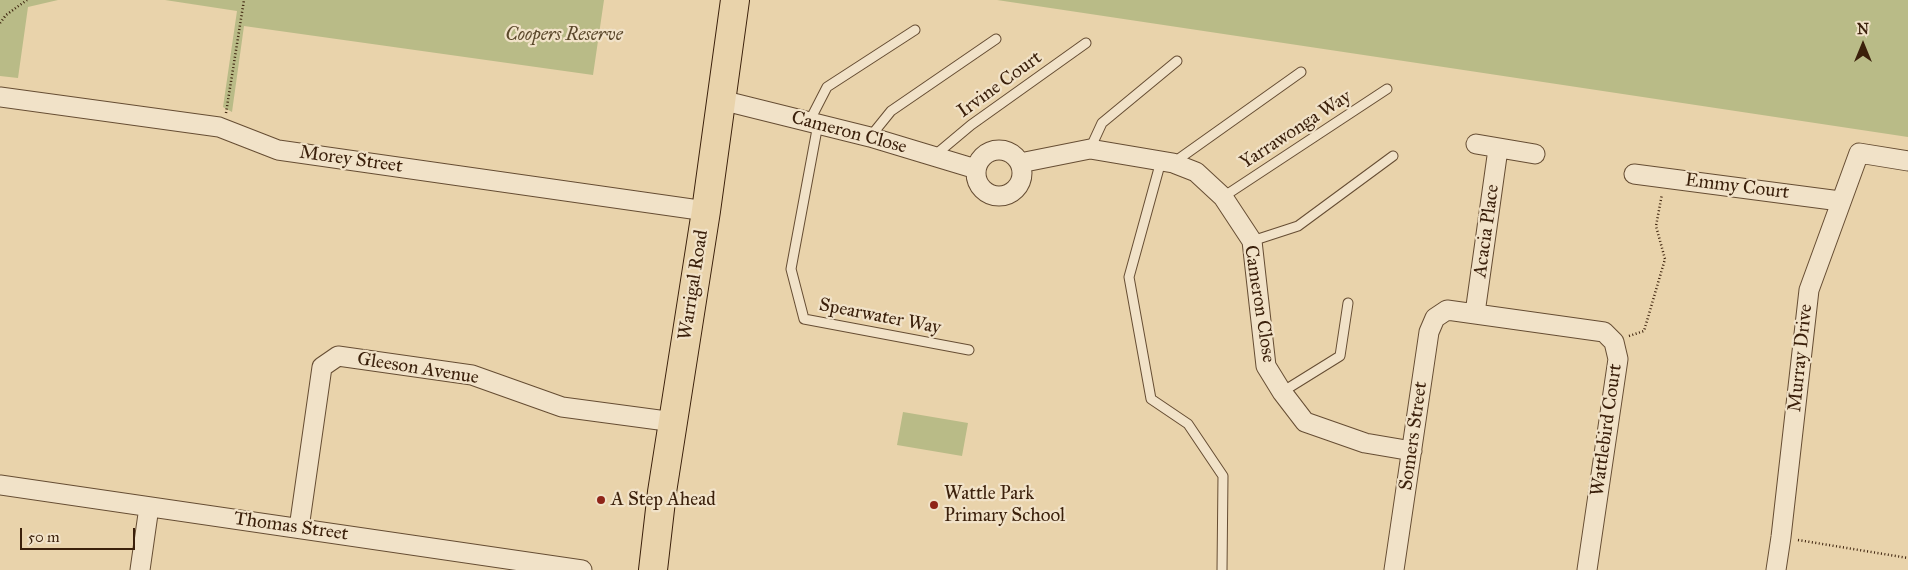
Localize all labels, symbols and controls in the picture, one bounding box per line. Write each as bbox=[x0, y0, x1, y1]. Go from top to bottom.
north arrow bbox=[1838, 20, 1888, 70]
text: N bbox=[1857, 21, 1869, 38]
park label: Coopers Reserve bbox=[505, 24, 623, 46]
street label: Irvine Court bbox=[953, 47, 1047, 123]
street label: Yarrawonga Way bbox=[1236, 86, 1356, 174]
street label: Cameron Close bbox=[789, 107, 909, 159]
street label: Morey Street bbox=[298, 141, 404, 179]
street label: Emmy Court bbox=[1684, 169, 1790, 205]
street label: Acacia Place bbox=[1469, 183, 1505, 279]
street label: Warrigal Road bbox=[674, 228, 714, 342]
street label: Cameron Close bbox=[1238, 244, 1280, 364]
street label: Spearwater Way bbox=[817, 294, 943, 340]
street label: Murray Drive bbox=[1784, 303, 1818, 413]
street label: Gleeson Avenue bbox=[356, 348, 480, 390]
street label: Wattlebird Court bbox=[1586, 362, 1628, 498]
street label: Somers Street bbox=[1395, 380, 1433, 492]
place label: Wattle Park Primary School bbox=[944, 483, 1065, 527]
place label: A Step Ahead bbox=[611, 489, 716, 511]
marker: A Step Ahead bbox=[595, 494, 607, 506]
marker: Wattle Park Primary School bbox=[928, 499, 940, 511]
street label: Thomas Street bbox=[232, 508, 350, 546]
scale bar bbox=[22, 518, 138, 550]
text: 50 m bbox=[28, 528, 60, 546]

